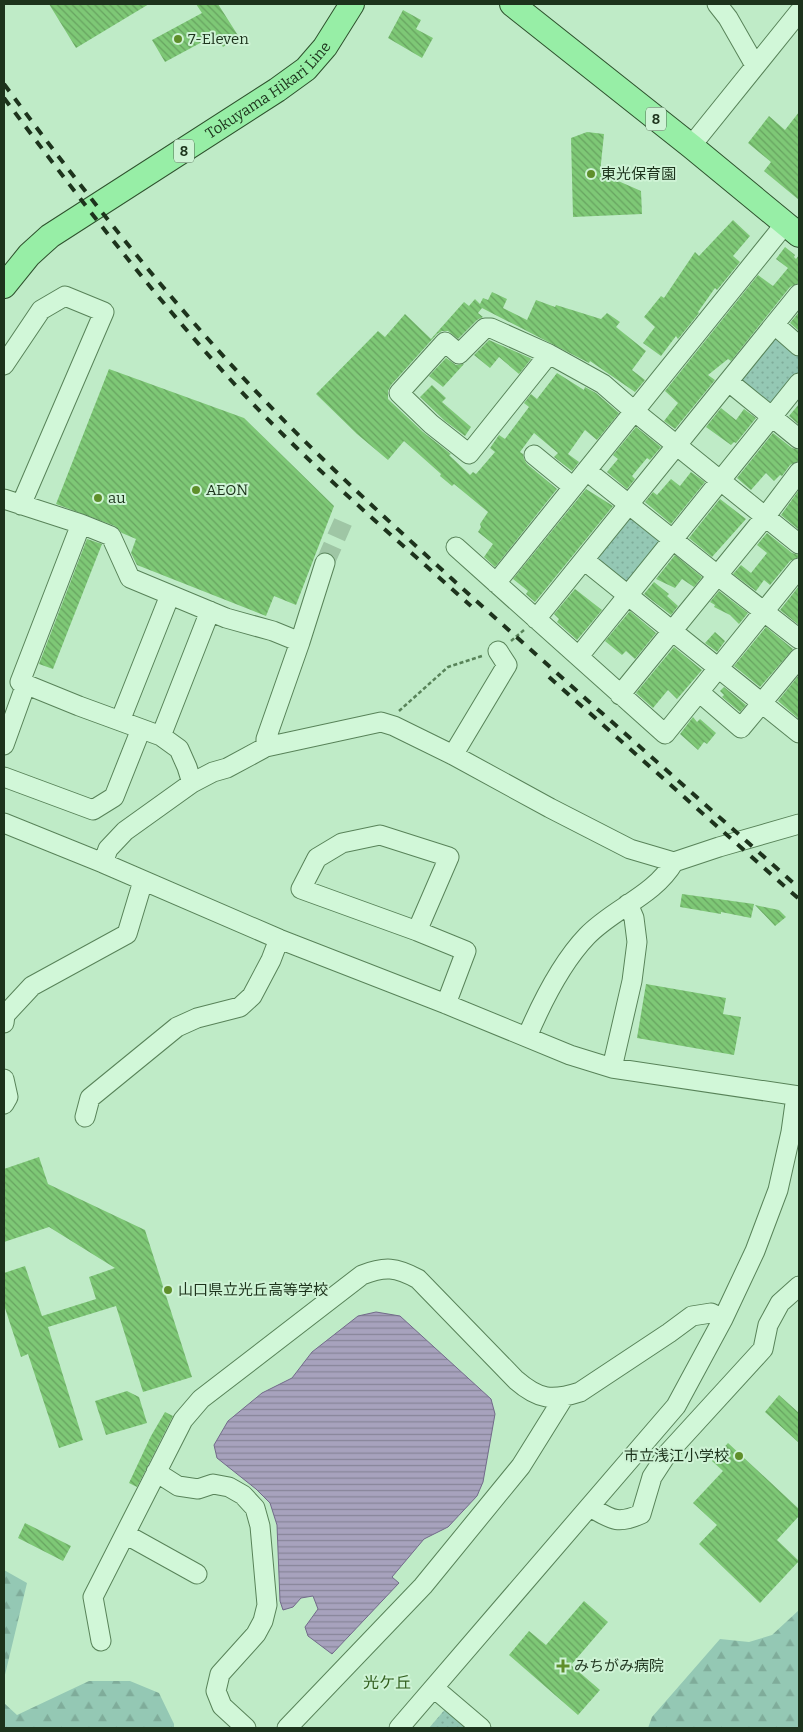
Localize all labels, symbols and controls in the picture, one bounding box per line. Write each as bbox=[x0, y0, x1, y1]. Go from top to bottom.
place label: 7-Eleven bbox=[188, 30, 249, 48]
marker: 7-Eleven bbox=[172, 33, 184, 45]
street label: Tokuyama Hikari Line bbox=[202, 39, 335, 143]
road number: 8 bbox=[646, 108, 666, 130]
road number: 8 bbox=[174, 140, 194, 162]
place label: 東光保育園 bbox=[601, 165, 676, 183]
marker: 東光保育園 bbox=[585, 168, 597, 180]
place label: AEON bbox=[206, 481, 248, 499]
marker: AEON bbox=[190, 484, 202, 496]
place label: au bbox=[108, 489, 126, 507]
marker: au bbox=[92, 492, 104, 504]
place label: 山口県立光丘高等学校 bbox=[178, 1281, 328, 1299]
marker: 山口県立光丘高等学校 bbox=[162, 1284, 174, 1296]
place label: 市立浅江小学校 bbox=[624, 1447, 729, 1465]
marker: 市立浅江小学校 bbox=[733, 1450, 745, 1462]
place label: みちがみ病院 bbox=[574, 1657, 664, 1675]
marker: みちがみ病院 bbox=[556, 1659, 570, 1673]
district label: 光ケ丘 bbox=[363, 1673, 411, 1692]

